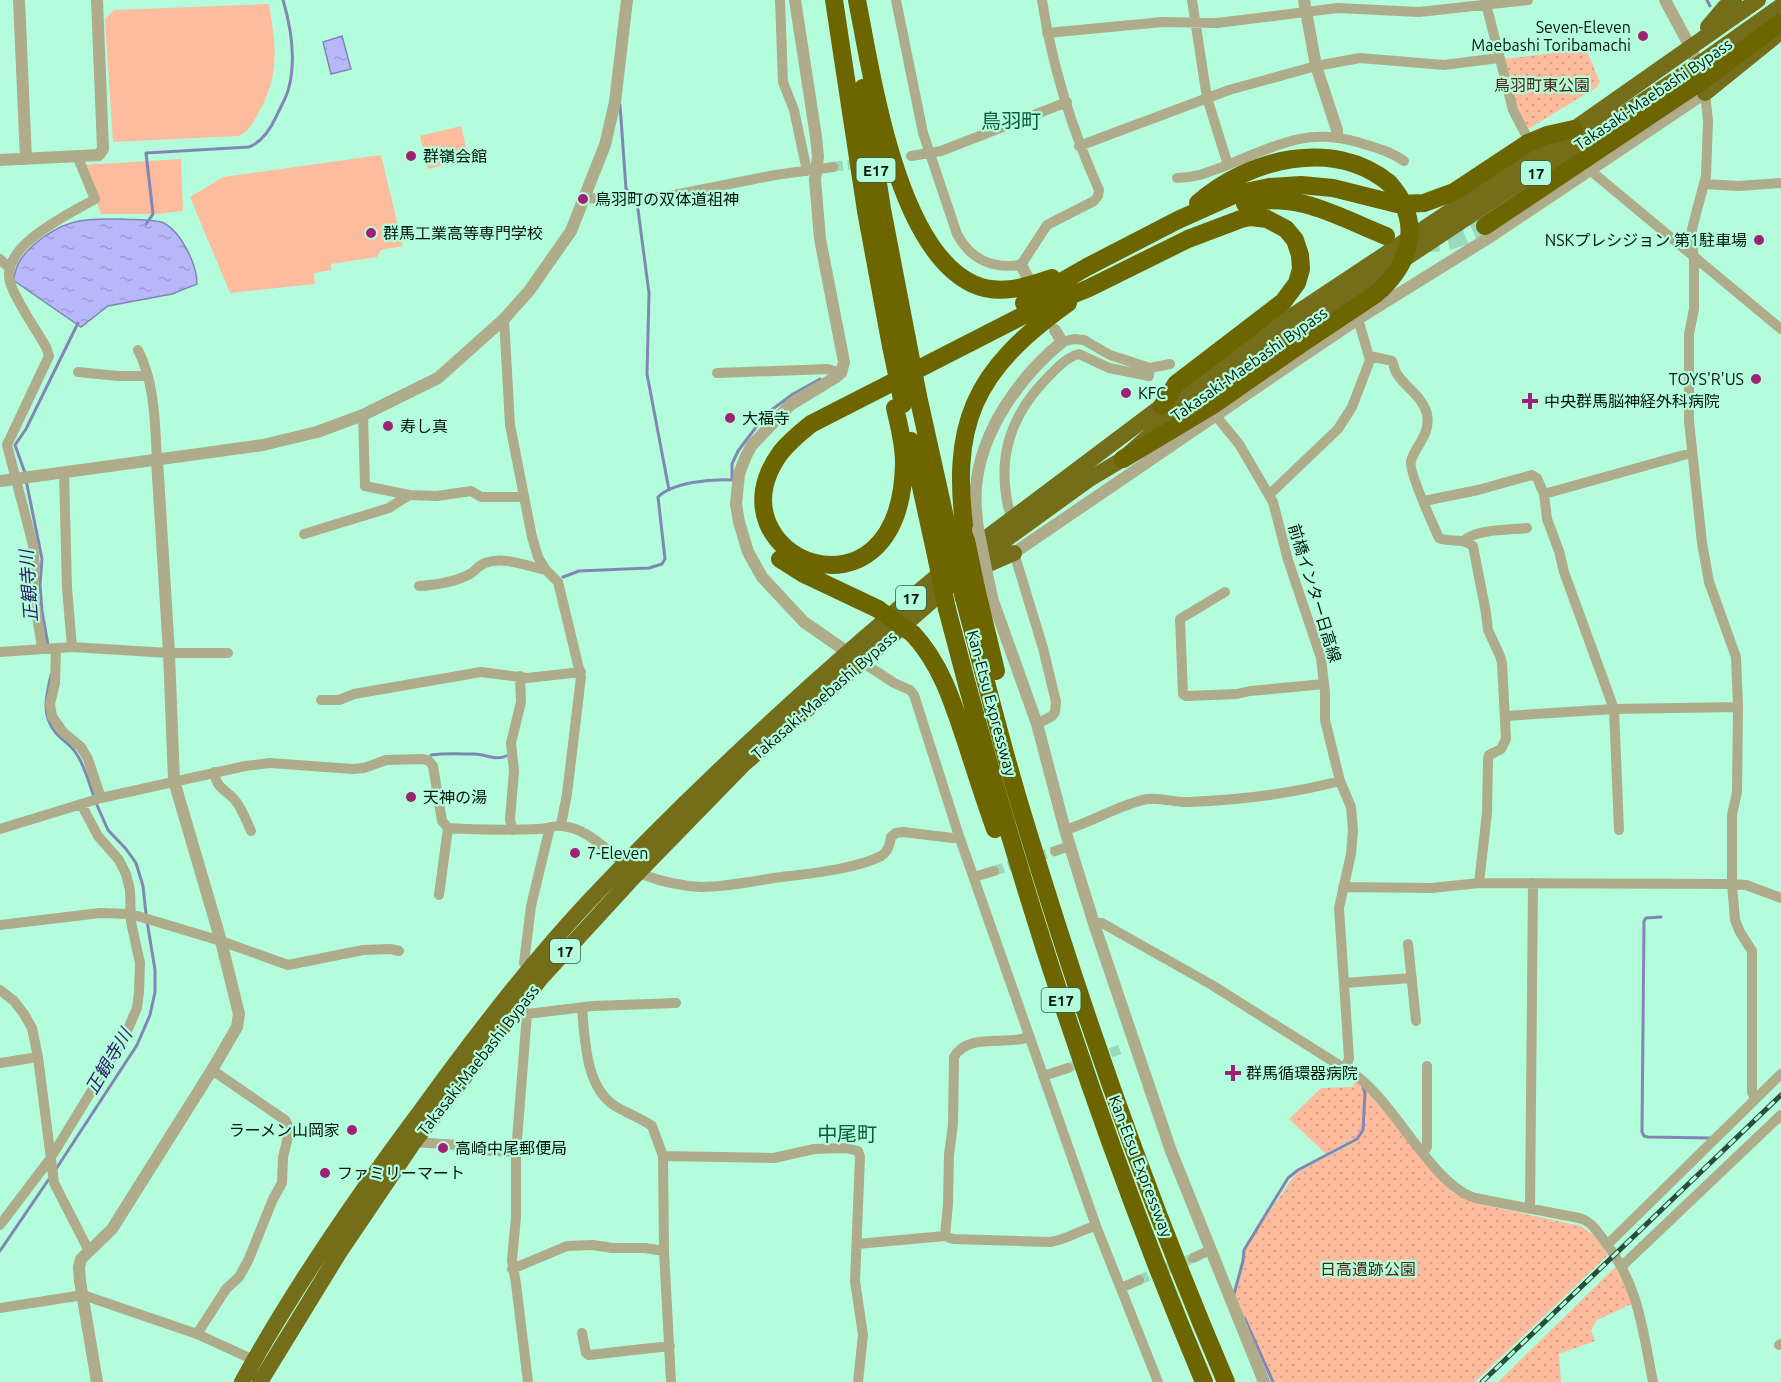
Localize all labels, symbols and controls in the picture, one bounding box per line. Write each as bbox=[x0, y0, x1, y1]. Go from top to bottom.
place label: Seven-Eleven Maebashi Toribamachi bbox=[1471, 18, 1631, 54]
marker: Seven-Eleven Maebashi Toribamachi bbox=[1636, 29, 1650, 43]
street label: Takasaki-Maebashi Bypass bbox=[1571, 34, 1735, 153]
park label: 鳥羽町東公園 bbox=[1494, 76, 1590, 94]
district label: 鳥羽町 bbox=[981, 109, 1041, 132]
place label: 群嶺会館 bbox=[423, 147, 487, 165]
marker: 群嶺会館 bbox=[404, 149, 418, 163]
road number: E17 bbox=[856, 158, 896, 182]
road number: 17 bbox=[1521, 161, 1551, 185]
place label: 鳥羽町の双体道祖神 bbox=[595, 190, 739, 208]
marker: 鳥羽町の双体道祖神 bbox=[576, 192, 590, 206]
place label: 群馬工業高等専門学校 bbox=[383, 224, 543, 242]
marker: 群馬工業高等専門学校 bbox=[364, 226, 378, 240]
place label: NSKプレシジョン 第1駐車場 bbox=[1545, 231, 1747, 249]
marker: NSKプレシジョン 第1駐車場 bbox=[1752, 233, 1766, 247]
street label: Takasaki-Maebashi Bypass bbox=[1168, 303, 1330, 425]
place label: TOYS'R'US bbox=[1669, 370, 1744, 388]
marker: TOYS'R'US bbox=[1749, 372, 1763, 386]
place label: KFC bbox=[1138, 384, 1166, 402]
marker: KFC bbox=[1119, 386, 1133, 400]
marker: 中央群馬脳神経外科病院 bbox=[1521, 392, 1539, 410]
place label: 中央群馬脳神経外科病院 bbox=[1544, 392, 1720, 410]
place label: 大福寺 bbox=[742, 409, 790, 427]
marker: 大福寺 bbox=[723, 411, 737, 425]
place label: 寿し真 bbox=[400, 417, 448, 435]
marker: 寿し真 bbox=[381, 419, 395, 433]
street label: 前橋インター日高線 bbox=[1285, 522, 1345, 664]
water label: 正観寺川 bbox=[15, 547, 40, 623]
road number: 17 bbox=[896, 586, 926, 610]
street label: Takasaki-Maebashi Bypass bbox=[748, 627, 900, 763]
street label: Kan-Etsu Expressway bbox=[964, 628, 1020, 778]
place label: 天神の湯 bbox=[423, 788, 487, 806]
marker: 天神の湯 bbox=[404, 790, 418, 804]
place label: 7-Eleven bbox=[587, 844, 648, 862]
marker: 7-Eleven bbox=[568, 846, 582, 860]
road number: 17 bbox=[550, 939, 580, 963]
street label: Takasaki-Maebashi Bypass bbox=[414, 981, 542, 1139]
road number: E17 bbox=[1042, 988, 1080, 1012]
water label: 正観寺川 bbox=[81, 1023, 136, 1097]
marker: 群馬循環器病院 bbox=[1224, 1064, 1242, 1082]
place label: 群馬循環器病院 bbox=[1246, 1064, 1358, 1082]
street label: Kan-Etsu Expressway bbox=[1106, 1093, 1176, 1240]
place label: ラーメン山岡家 bbox=[229, 1121, 340, 1139]
district label: 中尾町 bbox=[817, 1122, 877, 1145]
marker: ラーメン山岡家 bbox=[345, 1123, 359, 1137]
place label: 高崎中尾郵便局 bbox=[455, 1139, 567, 1157]
marker: 高崎中尾郵便局 bbox=[436, 1141, 450, 1155]
place label: ファミリーマート bbox=[337, 1164, 465, 1182]
marker: ファミリーマート bbox=[318, 1166, 332, 1180]
park label: 日高遺跡公園 bbox=[1320, 1260, 1416, 1278]

